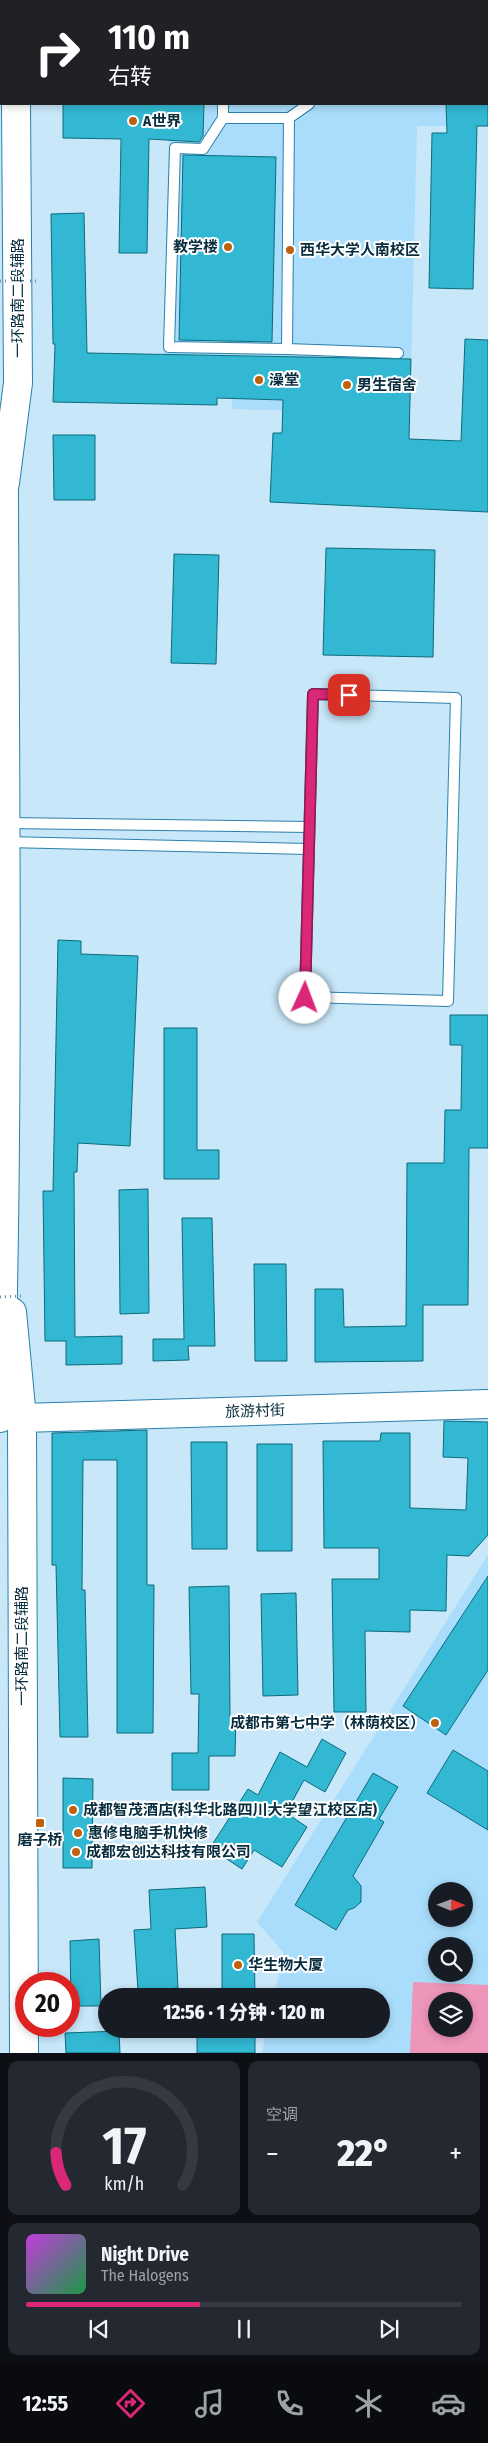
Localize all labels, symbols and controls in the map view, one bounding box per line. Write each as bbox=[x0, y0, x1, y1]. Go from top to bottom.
text: 110 m bbox=[108, 16, 190, 58]
icon: right bbox=[25, 20, 90, 85]
text: 右转 bbox=[108, 63, 152, 90]
place label: A世界 bbox=[142, 112, 181, 130]
marker: A世界 bbox=[127, 115, 139, 127]
street label: 一环路南二段辅路 bbox=[9, 238, 27, 358]
place label: 教学楼 bbox=[173, 238, 218, 256]
marker: 教学楼 bbox=[222, 241, 234, 253]
place label: 西华大学人南校区 bbox=[300, 241, 420, 259]
marker: 西华大学人南校区 bbox=[284, 244, 296, 256]
place label: 澡堂 bbox=[269, 371, 299, 389]
marker: 澡堂 bbox=[253, 374, 265, 386]
place label: 男生宿舍 bbox=[357, 376, 417, 394]
marker: 男生宿舍 bbox=[341, 379, 353, 391]
pin bbox=[328, 674, 370, 716]
icon: arrive bbox=[335, 681, 363, 709]
position arrow bbox=[278, 971, 330, 1023]
street label: 旅游村街 bbox=[225, 1401, 285, 1421]
street label: 一环路南二段辅路 bbox=[13, 1586, 31, 1706]
place label: 成都市第七中学（林荫校区） bbox=[230, 1714, 425, 1732]
marker: 成都市第七中学（林荫校区） bbox=[429, 1717, 441, 1729]
place label: 成都智茂酒店(科华北路四川大学望江校区店) bbox=[83, 1801, 378, 1819]
marker: 成都智茂酒店(科华北路四川大学望江校区店) bbox=[67, 1804, 79, 1816]
marker: 磨子桥 bbox=[34, 1817, 46, 1829]
place label: 惠修电脑手机快修 bbox=[88, 1824, 208, 1842]
marker: 惠修电脑手机快修 bbox=[72, 1827, 84, 1839]
place label: 磨子桥 bbox=[17, 1831, 63, 1849]
place label: 成都宏创达科技有限公司 bbox=[86, 1843, 251, 1861]
marker: 成都宏创达科技有限公司 bbox=[70, 1846, 82, 1858]
north arrow bbox=[428, 1882, 472, 1928]
map controls bbox=[428, 1882, 473, 2037]
button: search bbox=[428, 1937, 473, 1982]
place label: 华生物大厦 bbox=[248, 1956, 323, 1974]
marker: 华生物大厦 bbox=[232, 1959, 244, 1971]
speed limit sign: 20 bbox=[15, 1972, 80, 2037]
button: layers bbox=[428, 1992, 473, 2037]
text: 12:56 · 1 分钟 · 120 m bbox=[163, 2001, 325, 2024]
text: 空调 bbox=[266, 2105, 298, 2124]
text: 17 bbox=[102, 2115, 146, 2178]
text: 22° bbox=[337, 2130, 391, 2176]
text: − bbox=[266, 2137, 279, 2170]
text: + bbox=[449, 2137, 462, 2170]
text: km/h bbox=[104, 2173, 144, 2195]
text: Night Drive bbox=[101, 2243, 189, 2266]
text: The Halogens bbox=[101, 2266, 189, 2285]
icon: previous bbox=[85, 2315, 113, 2343]
icon: pause bbox=[230, 2315, 258, 2343]
icon: next bbox=[375, 2315, 403, 2343]
icon: directions bbox=[113, 2386, 148, 2421]
icon: music bbox=[192, 2386, 227, 2421]
icon: phone bbox=[272, 2386, 307, 2421]
icon: climate bbox=[351, 2386, 386, 2421]
icon: car bbox=[431, 2386, 466, 2421]
text: 12:55 bbox=[22, 2390, 68, 2417]

